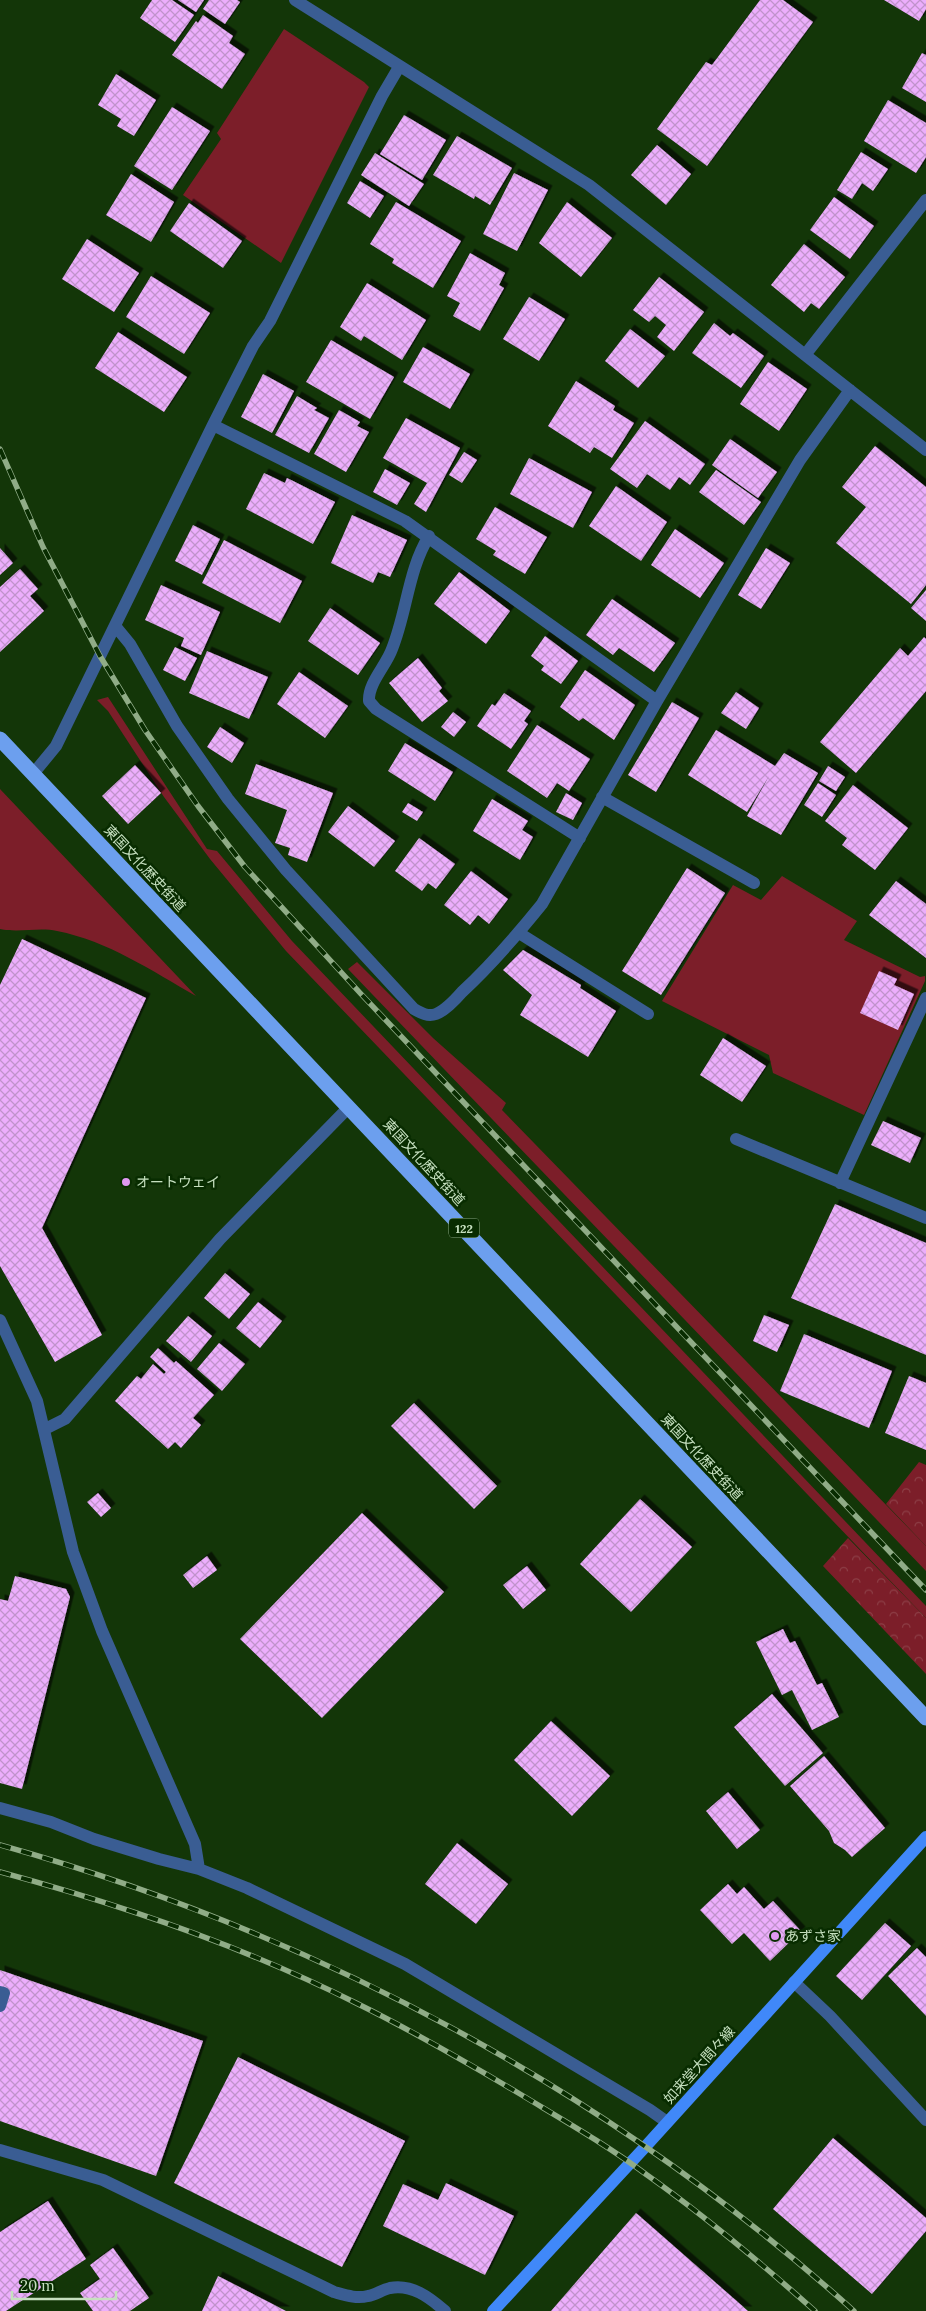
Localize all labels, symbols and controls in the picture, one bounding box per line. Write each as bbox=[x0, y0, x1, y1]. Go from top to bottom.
street label: 東国文化歴史街道 bbox=[100, 821, 190, 915]
street label: 東国文化歴史街道 bbox=[379, 1115, 469, 1209]
place label: オートウェイ bbox=[136, 1173, 220, 1191]
marker: オートウェイ bbox=[120, 1176, 132, 1188]
road number: 122 bbox=[449, 1218, 479, 1238]
street label: 東国文化歴史街道 bbox=[657, 1410, 747, 1504]
place label: あずさ家 bbox=[785, 1927, 841, 1945]
marker: あずさ家 bbox=[769, 1930, 781, 1942]
street label: 如来堂大間々線 bbox=[660, 2023, 738, 2107]
scale bar bbox=[12, 2268, 116, 2300]
text: 20 m bbox=[20, 2276, 55, 2295]

